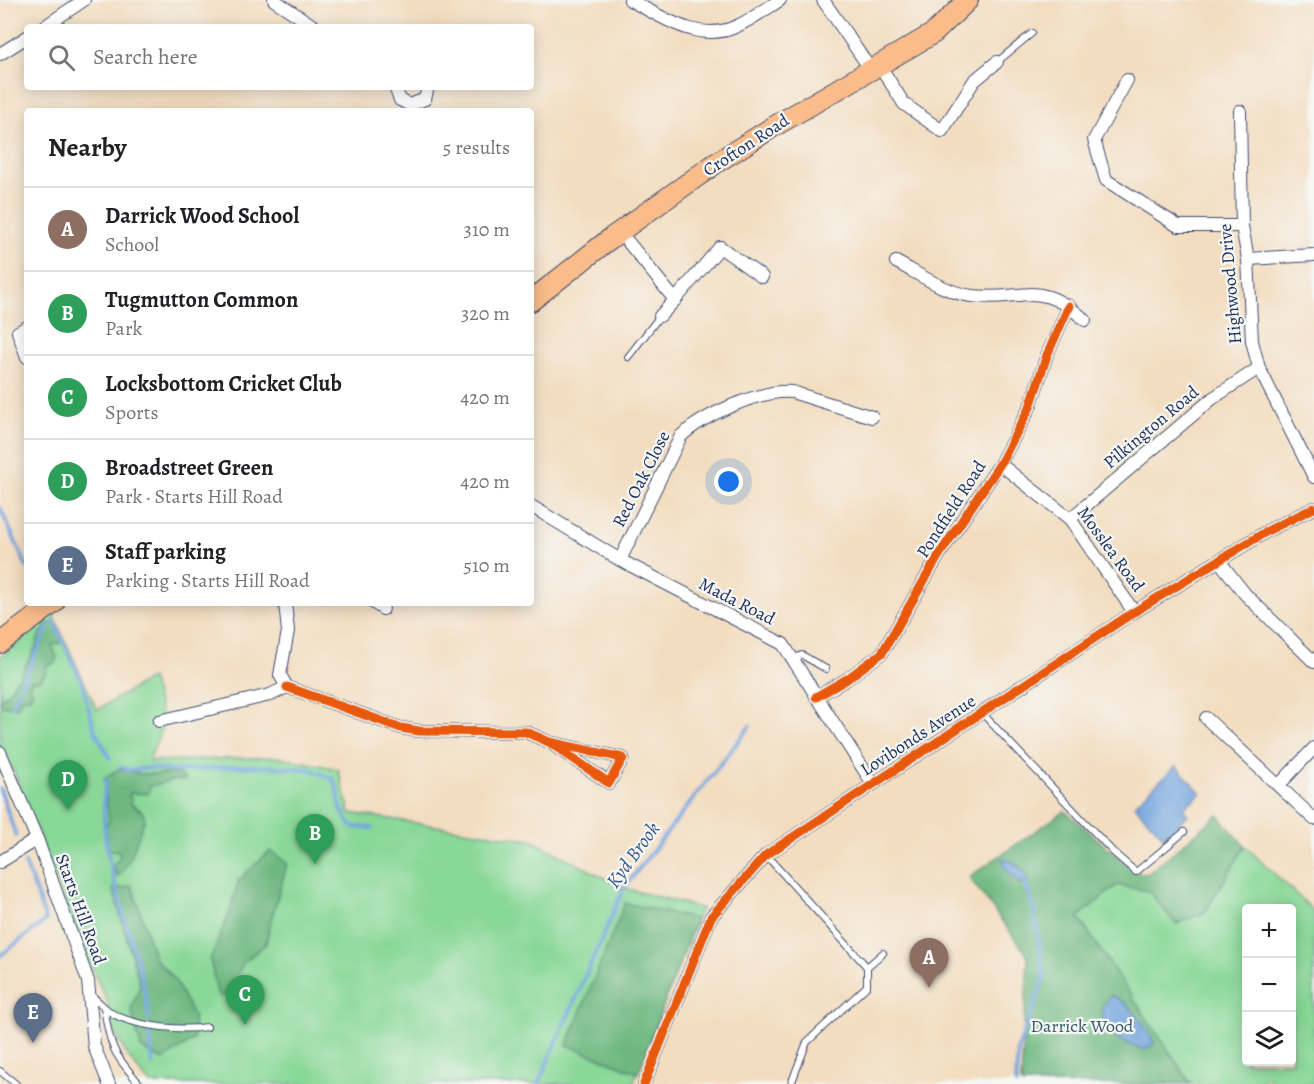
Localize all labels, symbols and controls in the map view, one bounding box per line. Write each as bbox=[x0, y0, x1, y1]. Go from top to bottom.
search box bbox=[24, 24, 534, 90]
icon: search bbox=[45, 41, 78, 74]
text: Search here bbox=[93, 42, 198, 72]
street label: Crofton Road bbox=[698, 108, 794, 182]
text: Nearby bbox=[48, 130, 127, 165]
text: 5 results bbox=[443, 134, 510, 161]
text: Darrick Wood School bbox=[105, 201, 299, 231]
text: A bbox=[61, 216, 74, 243]
text: 310 m bbox=[464, 216, 510, 243]
street label: Highwood Drive bbox=[1213, 223, 1247, 345]
text: School bbox=[105, 231, 159, 258]
text: Tugmutton Common bbox=[105, 285, 298, 315]
text: B bbox=[61, 300, 74, 327]
text: 320 m bbox=[461, 300, 510, 327]
text: Park bbox=[105, 315, 143, 342]
text: Locksbottom Cricket Club bbox=[105, 369, 342, 399]
street label: Pilkington Road bbox=[1098, 380, 1204, 474]
text: C bbox=[61, 384, 74, 411]
text: 420 m bbox=[460, 384, 510, 411]
text: Sports bbox=[105, 399, 158, 426]
street label: Red Oak Close bbox=[606, 427, 676, 531]
text: Broadstreet Green bbox=[105, 453, 273, 483]
street label: Pondfield Road bbox=[911, 456, 992, 562]
your location bbox=[714, 467, 743, 496]
text: D bbox=[61, 468, 74, 495]
text: 420 m bbox=[460, 468, 510, 495]
text: Park · Starts Hill Road bbox=[105, 483, 283, 510]
street label: Mosslea Road bbox=[1072, 501, 1150, 597]
text: Staff parking bbox=[105, 537, 226, 567]
text: E bbox=[62, 552, 73, 579]
text: 510 m bbox=[463, 552, 510, 579]
text: Parking · Starts Hill Road bbox=[105, 567, 310, 594]
street label: Mada Road bbox=[695, 572, 780, 631]
street label: Lovibonds Avenue bbox=[856, 689, 980, 781]
pin: D bbox=[48, 760, 88, 810]
pin: B bbox=[296, 814, 334, 864]
water label: Kyd Brook bbox=[600, 816, 666, 894]
street label: Starts Hill Road bbox=[50, 850, 112, 968]
map controls bbox=[1242, 904, 1296, 1066]
button: + bbox=[1242, 904, 1296, 958]
pin: A bbox=[910, 938, 948, 988]
button: − bbox=[1242, 958, 1296, 1012]
pin: C bbox=[226, 976, 264, 1025]
pin: E bbox=[14, 994, 52, 1043]
button: layers bbox=[1242, 1012, 1296, 1066]
park label: Darrick Wood bbox=[1030, 1014, 1134, 1038]

